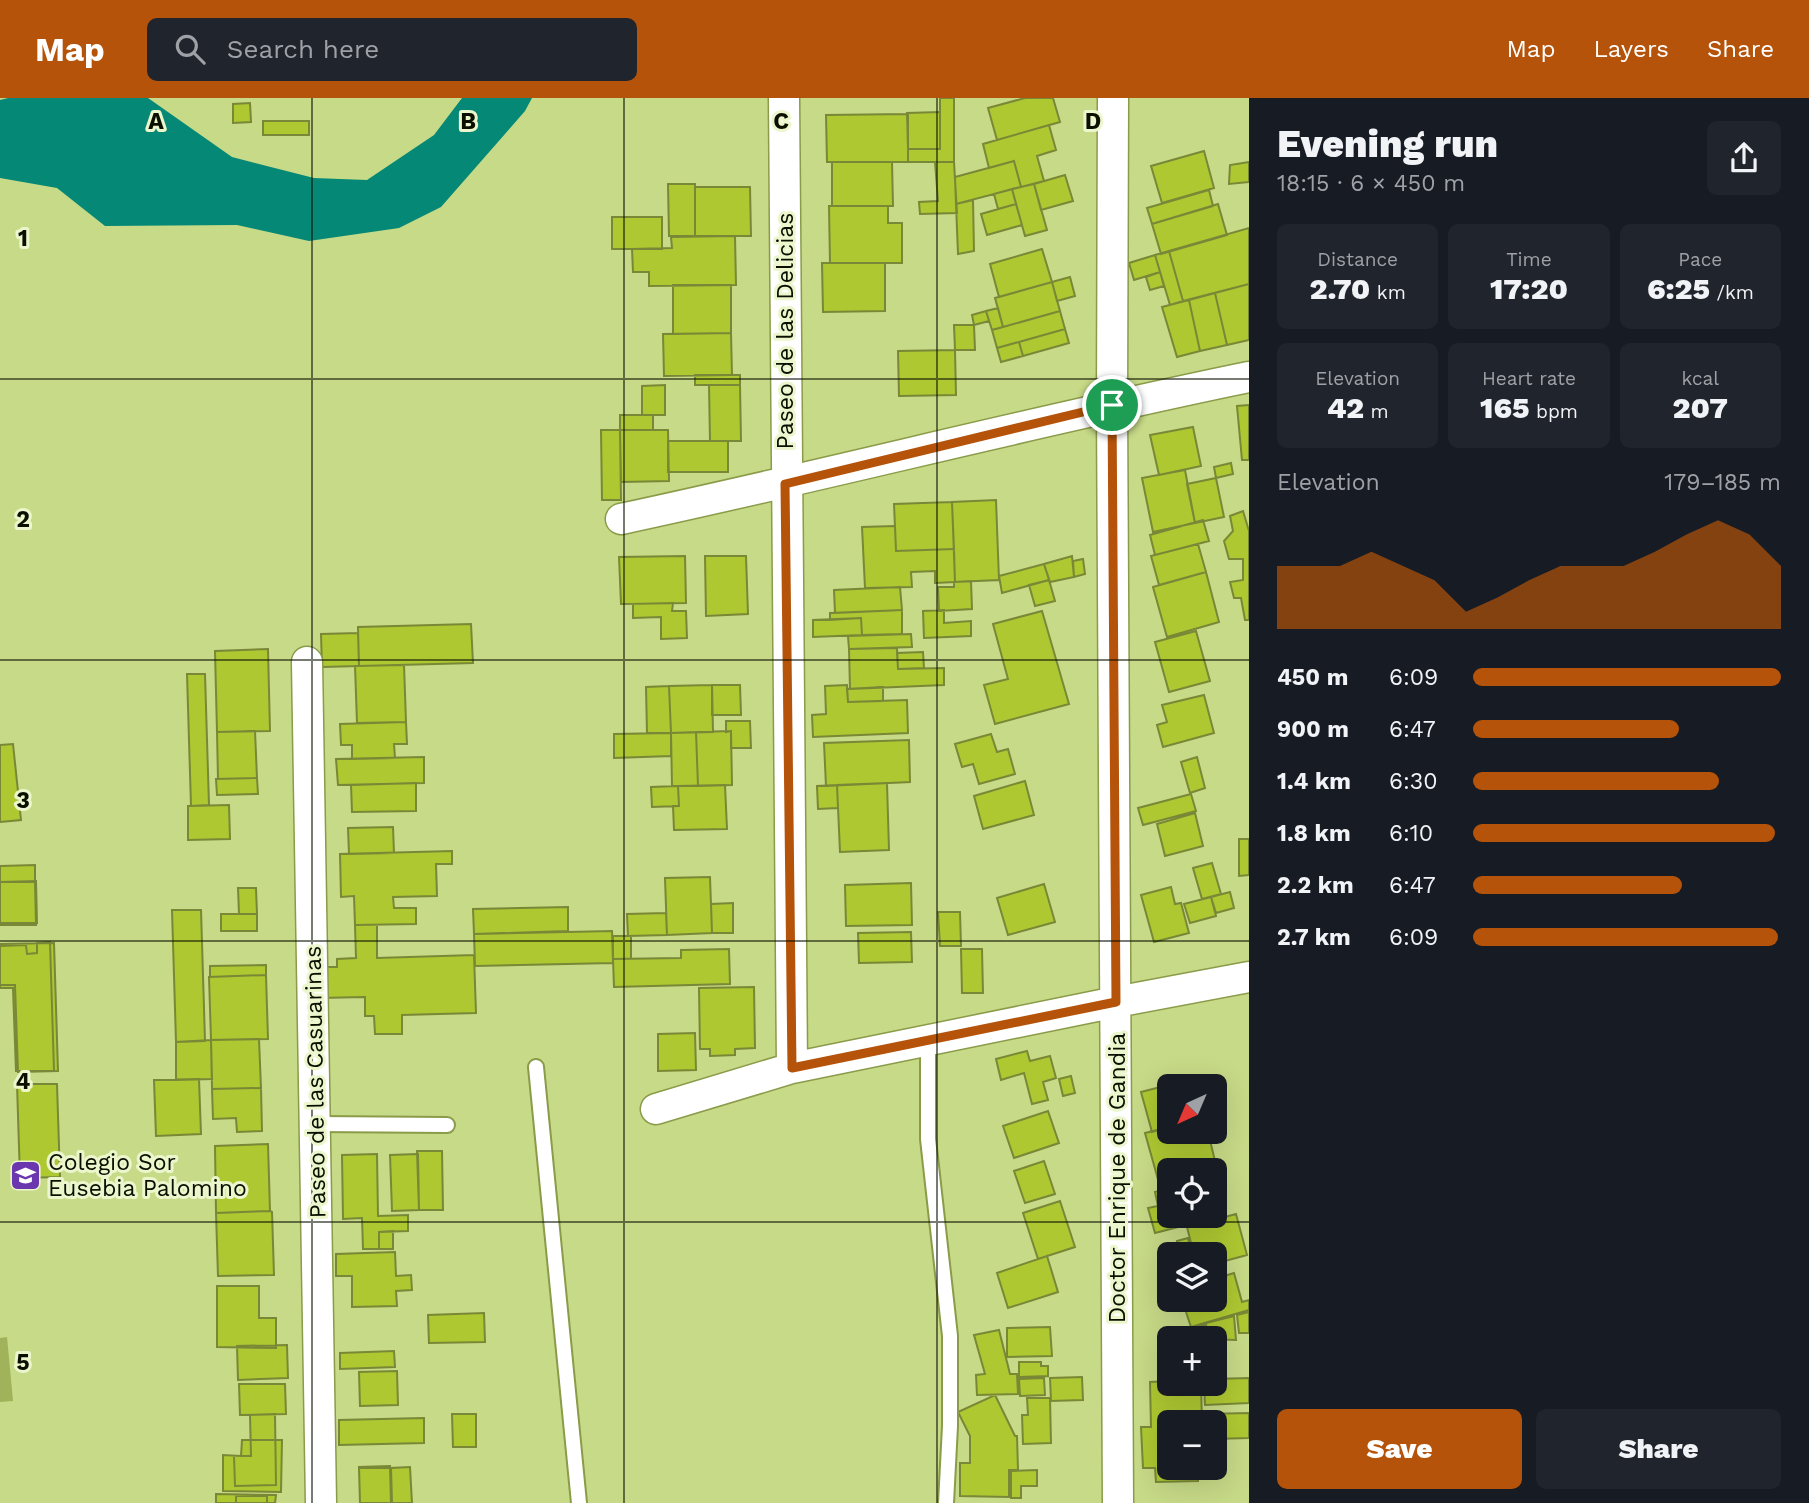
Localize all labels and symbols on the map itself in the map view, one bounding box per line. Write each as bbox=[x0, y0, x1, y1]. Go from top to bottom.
text: A bbox=[148, 108, 164, 135]
text: B bbox=[460, 108, 476, 135]
text: C bbox=[773, 108, 789, 135]
text: D bbox=[1085, 108, 1101, 135]
street label: Paseo de las Delicias bbox=[772, 213, 799, 449]
text: 1 bbox=[18, 225, 28, 252]
pin bbox=[1082, 375, 1142, 435]
text: 2 bbox=[16, 506, 30, 533]
text: 3 bbox=[16, 787, 30, 814]
street label: Paseo de las Casuarinas bbox=[300, 945, 331, 1219]
street label: Doctor Enrique de Gandia bbox=[1104, 1033, 1131, 1323]
text: 4 bbox=[16, 1068, 31, 1095]
north arrow bbox=[1157, 1074, 1227, 1144]
place label: Colegio Sor Eusebia Palomino bbox=[48, 1149, 247, 1202]
school or university icon: Colegio Sor Eusebia Palomino bbox=[8, 1158, 42, 1192]
text: 5 bbox=[16, 1349, 30, 1376]

